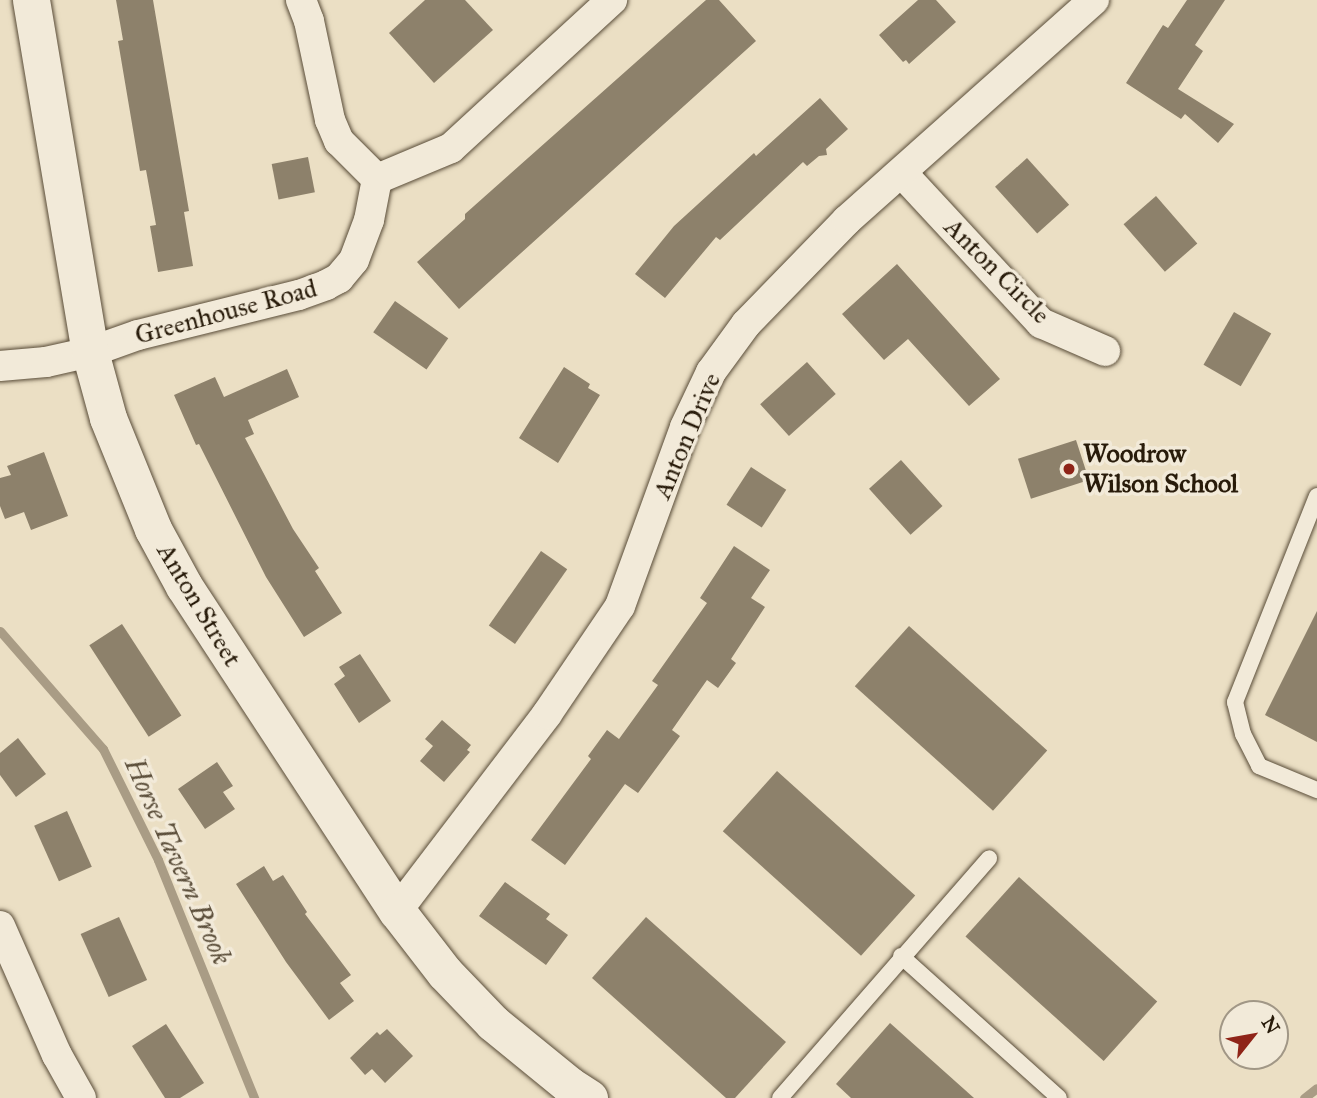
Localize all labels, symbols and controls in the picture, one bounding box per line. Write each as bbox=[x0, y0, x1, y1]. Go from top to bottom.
street label: Anton Circle bbox=[938, 212, 1056, 330]
street label: Greenhouse Road bbox=[132, 273, 320, 351]
street label: Anton Drive bbox=[647, 368, 727, 504]
place label: Woodrow Wilson School bbox=[1083, 438, 1238, 500]
marker: Woodrow Wilson School bbox=[1061, 461, 1077, 477]
street label: Anton Street bbox=[150, 538, 248, 672]
water label: Horse Tavern Brook bbox=[117, 752, 239, 970]
north arrow bbox=[1219, 1000, 1289, 1070]
text: N bbox=[1257, 1012, 1285, 1038]

